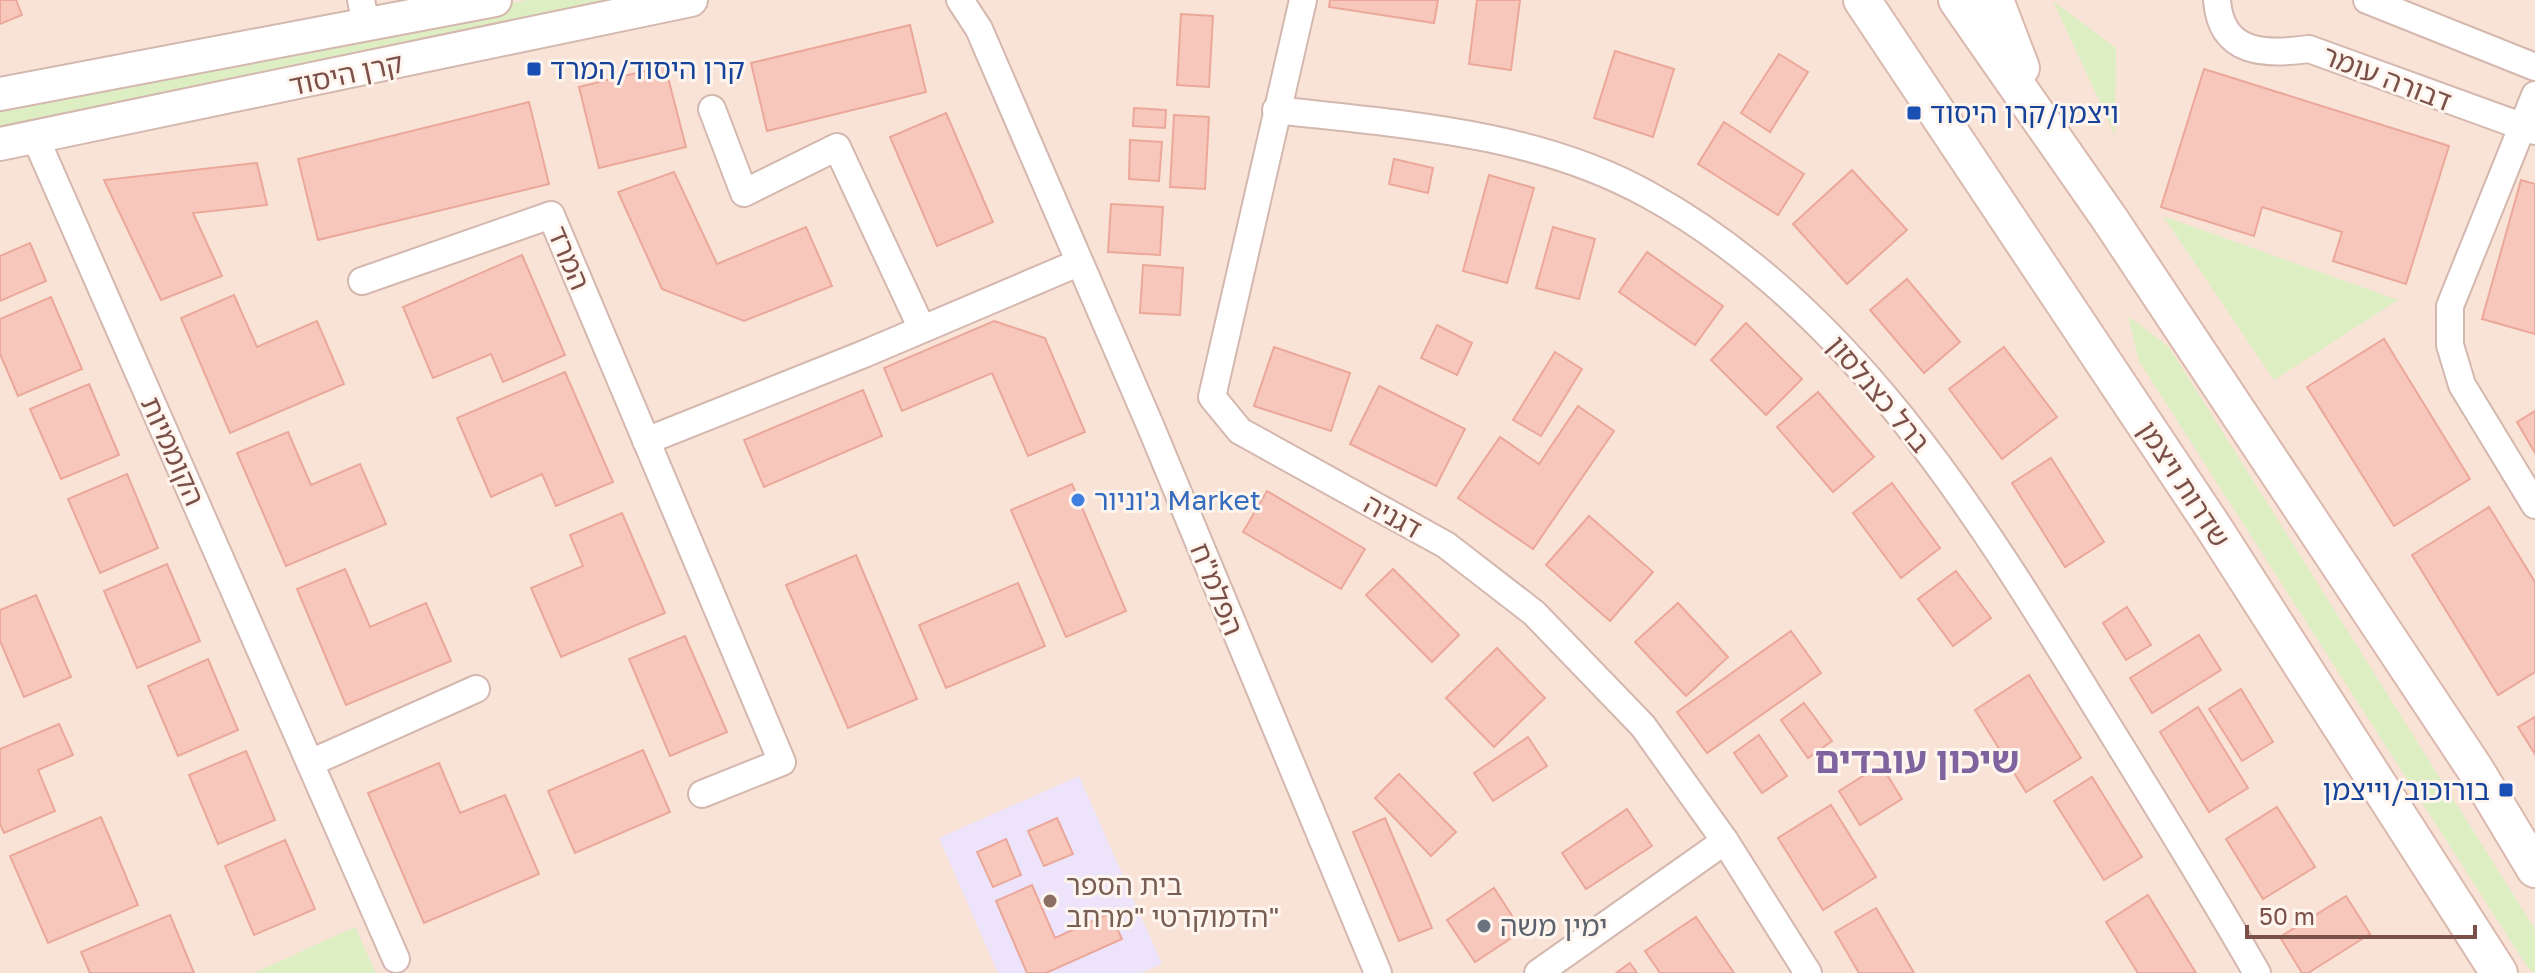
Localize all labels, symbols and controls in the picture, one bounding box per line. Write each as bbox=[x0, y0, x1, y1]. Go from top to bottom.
street label: דבורה עומר bbox=[2318, 38, 2456, 117]
street label: קרן היסוד bbox=[286, 45, 406, 102]
place label: קרן היסוד/המרד bbox=[550, 52, 745, 85]
marker: קרן היסוד/המרד bbox=[525, 60, 543, 78]
place label: ויצמן/קרן היסוד bbox=[1930, 96, 2119, 129]
marker: ויצמן/קרן היסוד bbox=[1905, 104, 1923, 122]
street label: המרד bbox=[541, 221, 598, 295]
street label: ברל כצנלסון bbox=[1821, 329, 1938, 459]
street label: הקוממיות bbox=[135, 391, 212, 510]
street label: שדרות ויצמן bbox=[2131, 414, 2237, 553]
place label: ג'וניור Market bbox=[1094, 483, 1261, 516]
street label: דגניה bbox=[1359, 486, 1428, 545]
marker: ג'וניור Market bbox=[1069, 491, 1087, 509]
street label: הפלמ"ח bbox=[1184, 538, 1251, 640]
district label: שיכון עובדים bbox=[1814, 738, 2020, 781]
place label: בורוכוב/וייצמן bbox=[2322, 773, 2490, 806]
marker: בורוכוב/וייצמן bbox=[2497, 781, 2515, 799]
place label: בית הספר הדמוקרטי "מרחב" bbox=[1066, 868, 1279, 933]
scale bar bbox=[2247, 889, 2475, 939]
marker: בית הספר הדמוקרטי "מרחב" bbox=[1041, 892, 1059, 910]
text: 50 m bbox=[2259, 901, 2315, 930]
place label: ימין משה bbox=[1500, 909, 1607, 942]
marker: ימין משה bbox=[1475, 917, 1493, 935]

